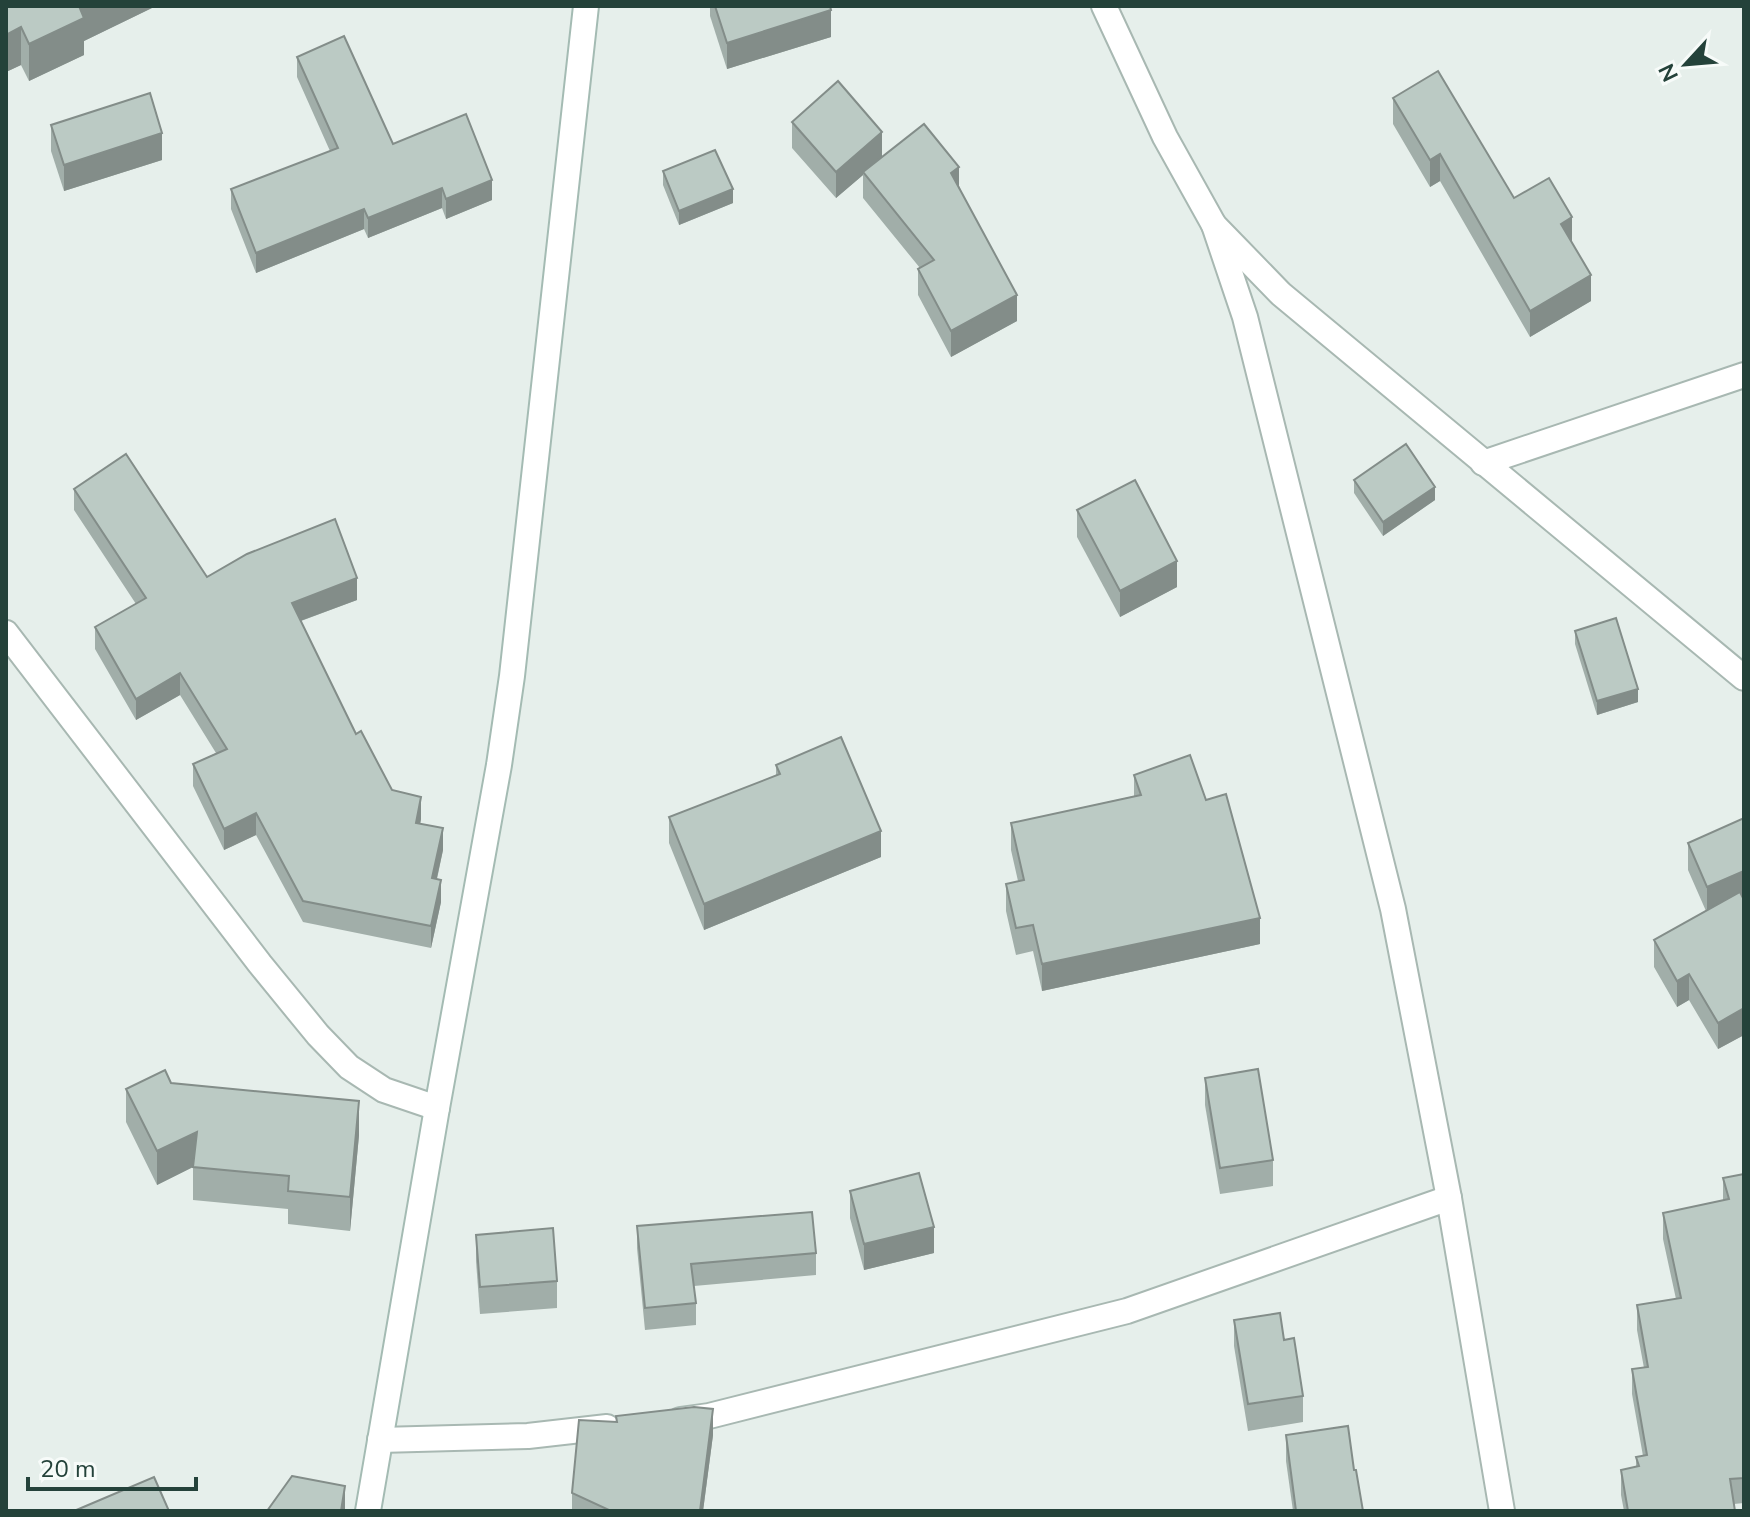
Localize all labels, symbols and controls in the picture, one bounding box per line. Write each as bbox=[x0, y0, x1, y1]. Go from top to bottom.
north arrow bbox=[1646, 24, 1726, 104]
text: N bbox=[1652, 58, 1686, 86]
scale bar bbox=[28, 1441, 196, 1491]
text: 20 m bbox=[40, 1453, 96, 1485]

